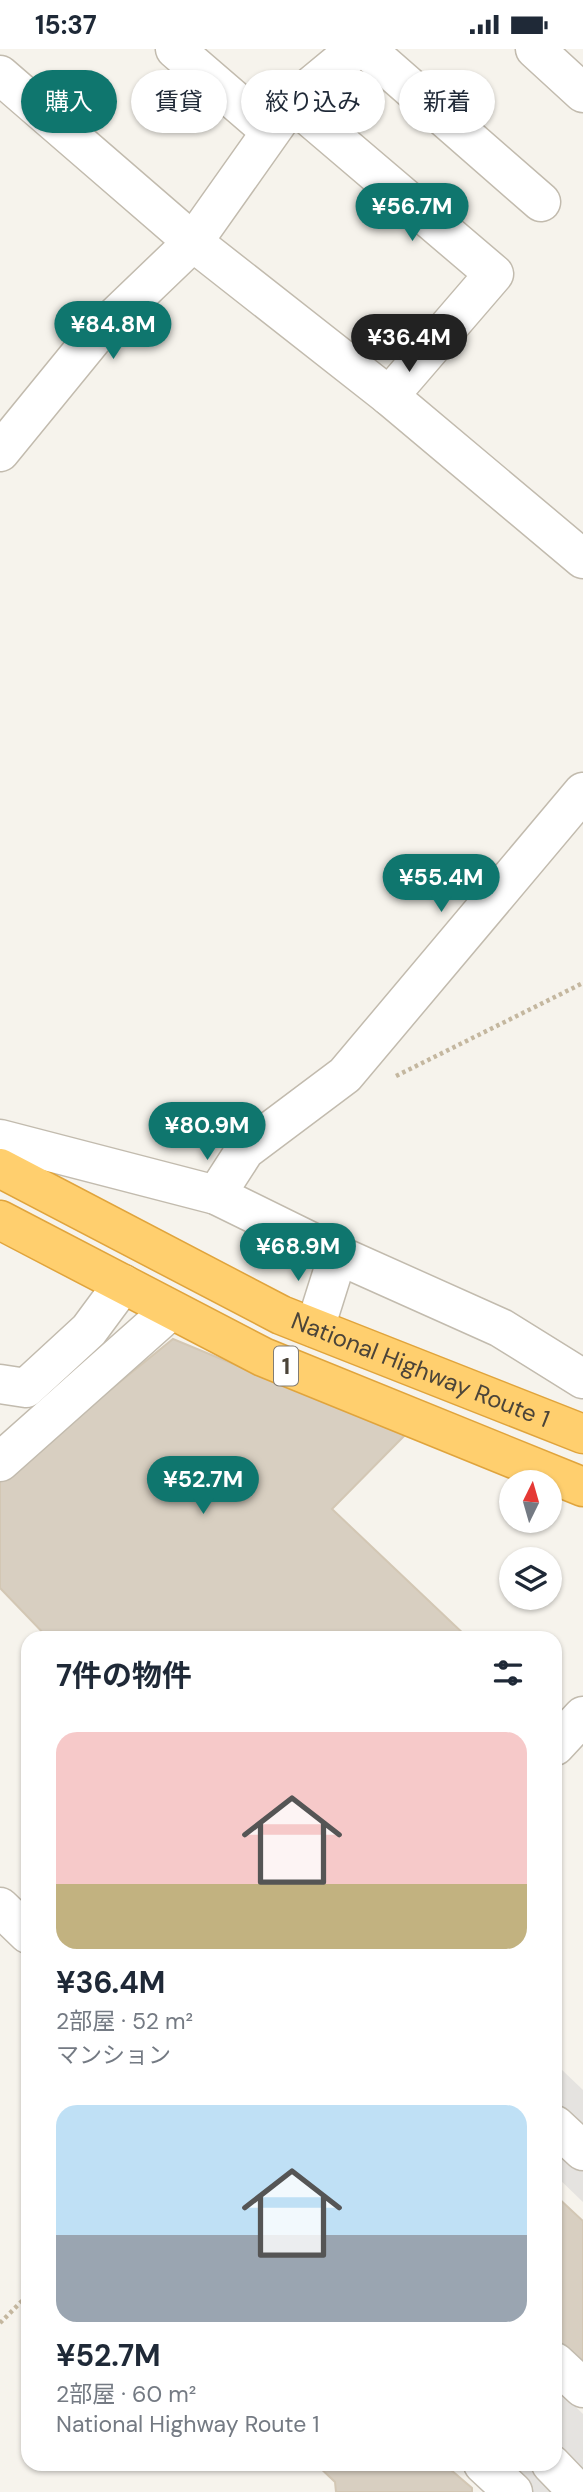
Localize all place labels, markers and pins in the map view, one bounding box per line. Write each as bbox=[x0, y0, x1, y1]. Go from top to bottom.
pin: ¥56.7M bbox=[355, 183, 469, 243]
pin: ¥84.8M bbox=[56, 301, 170, 361]
pin: ¥36.4M bbox=[352, 315, 466, 374]
pin: ¥55.4M bbox=[384, 855, 498, 914]
pin: ¥80.9M bbox=[150, 1103, 264, 1162]
pin: ¥68.9M bbox=[241, 1223, 355, 1283]
pin: ¥52.7M bbox=[146, 1457, 260, 1516]

